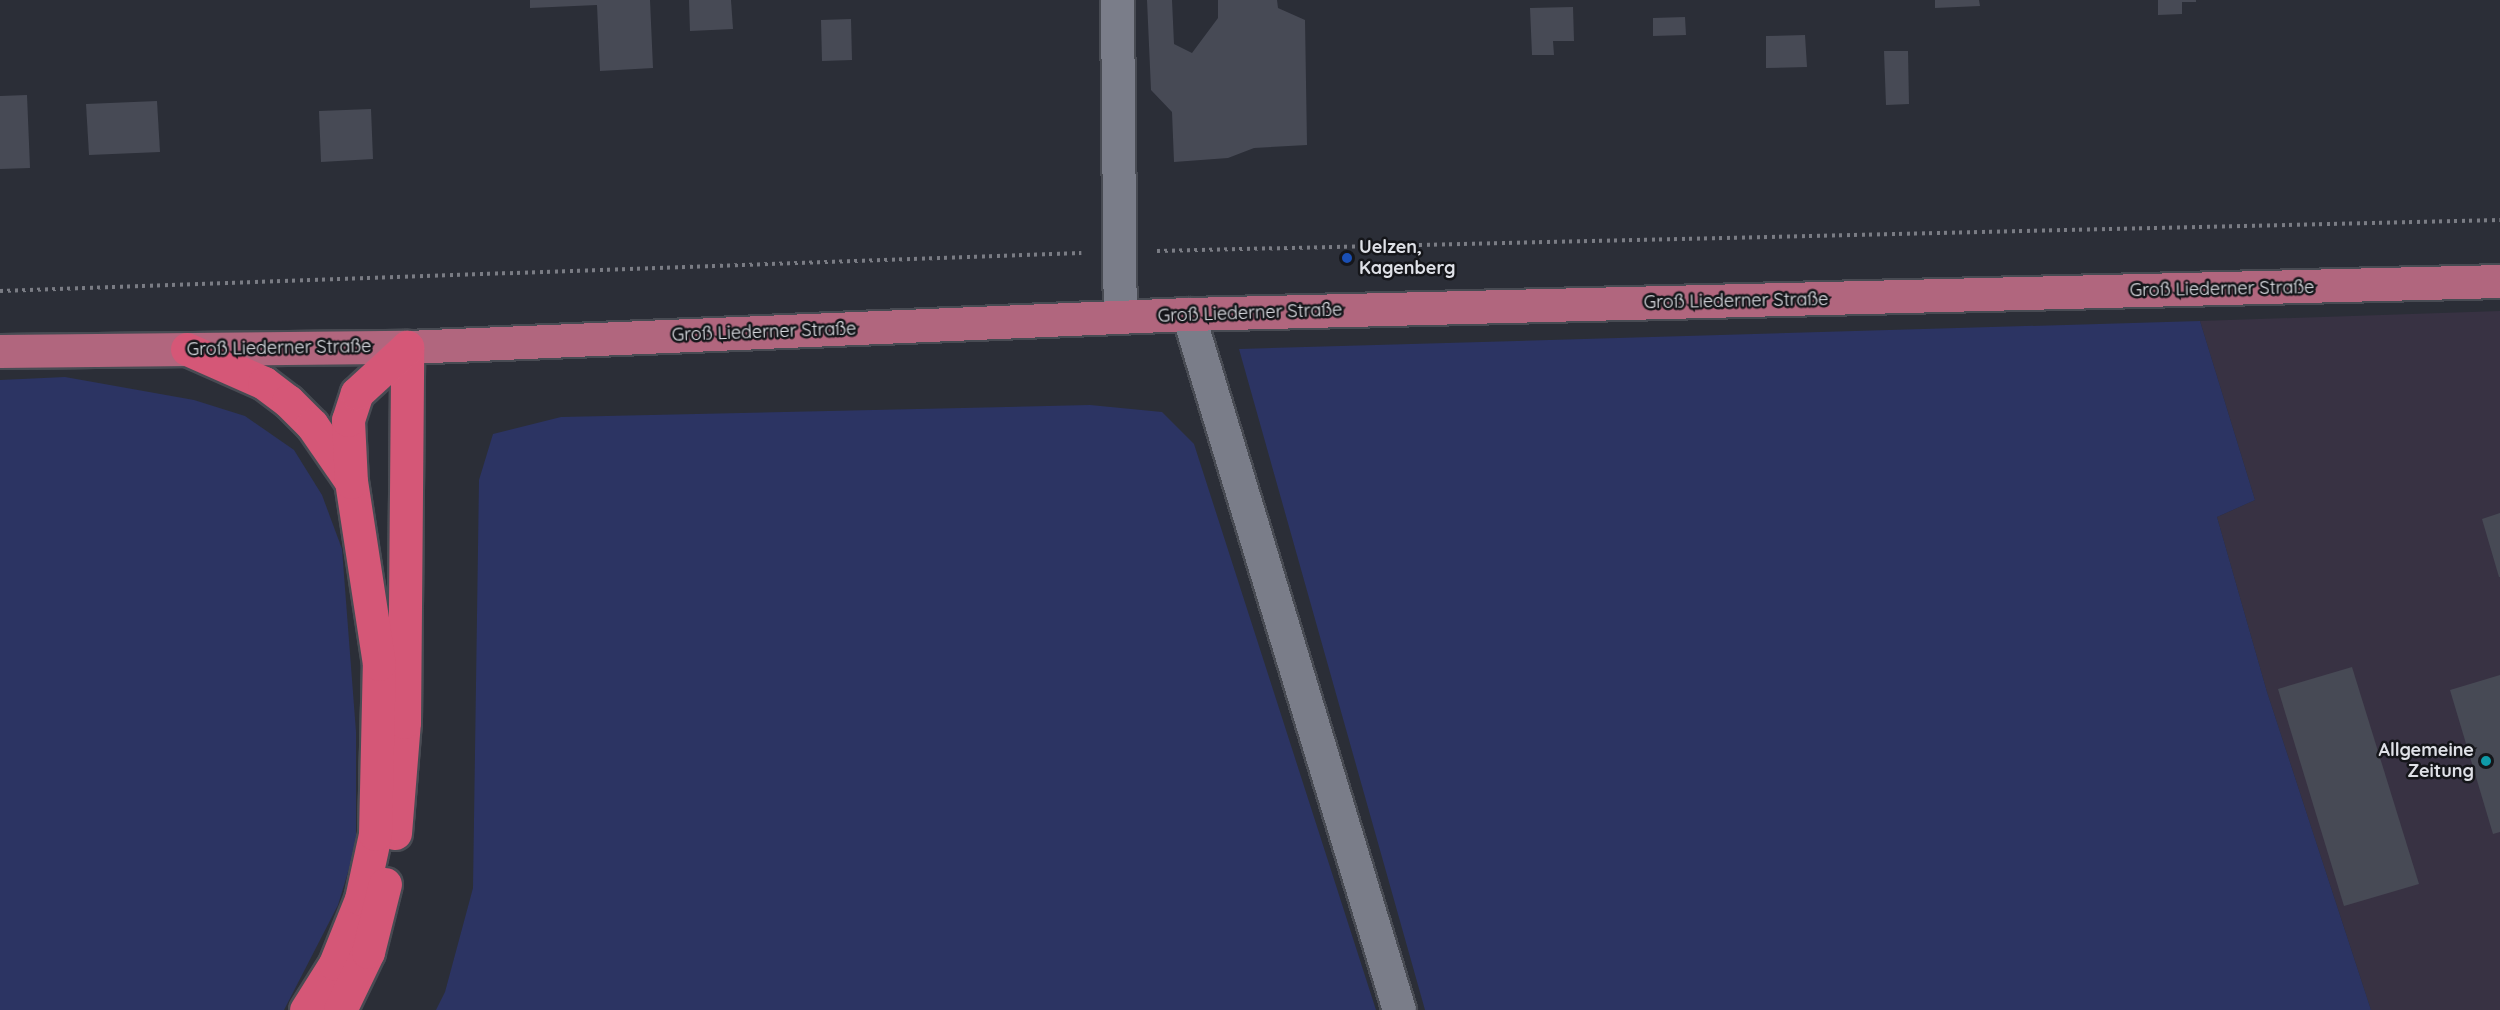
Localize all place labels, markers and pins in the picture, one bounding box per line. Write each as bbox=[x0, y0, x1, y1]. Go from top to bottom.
place label: Uelzen, Kagenberg bbox=[1359, 237, 1456, 280]
marker: Uelzen, Kagenberg bbox=[1340, 251, 1354, 265]
place label: Allgemeine Zeitung bbox=[2378, 740, 2474, 783]
marker: Allgemeine Zeitung bbox=[2479, 754, 2493, 768]

